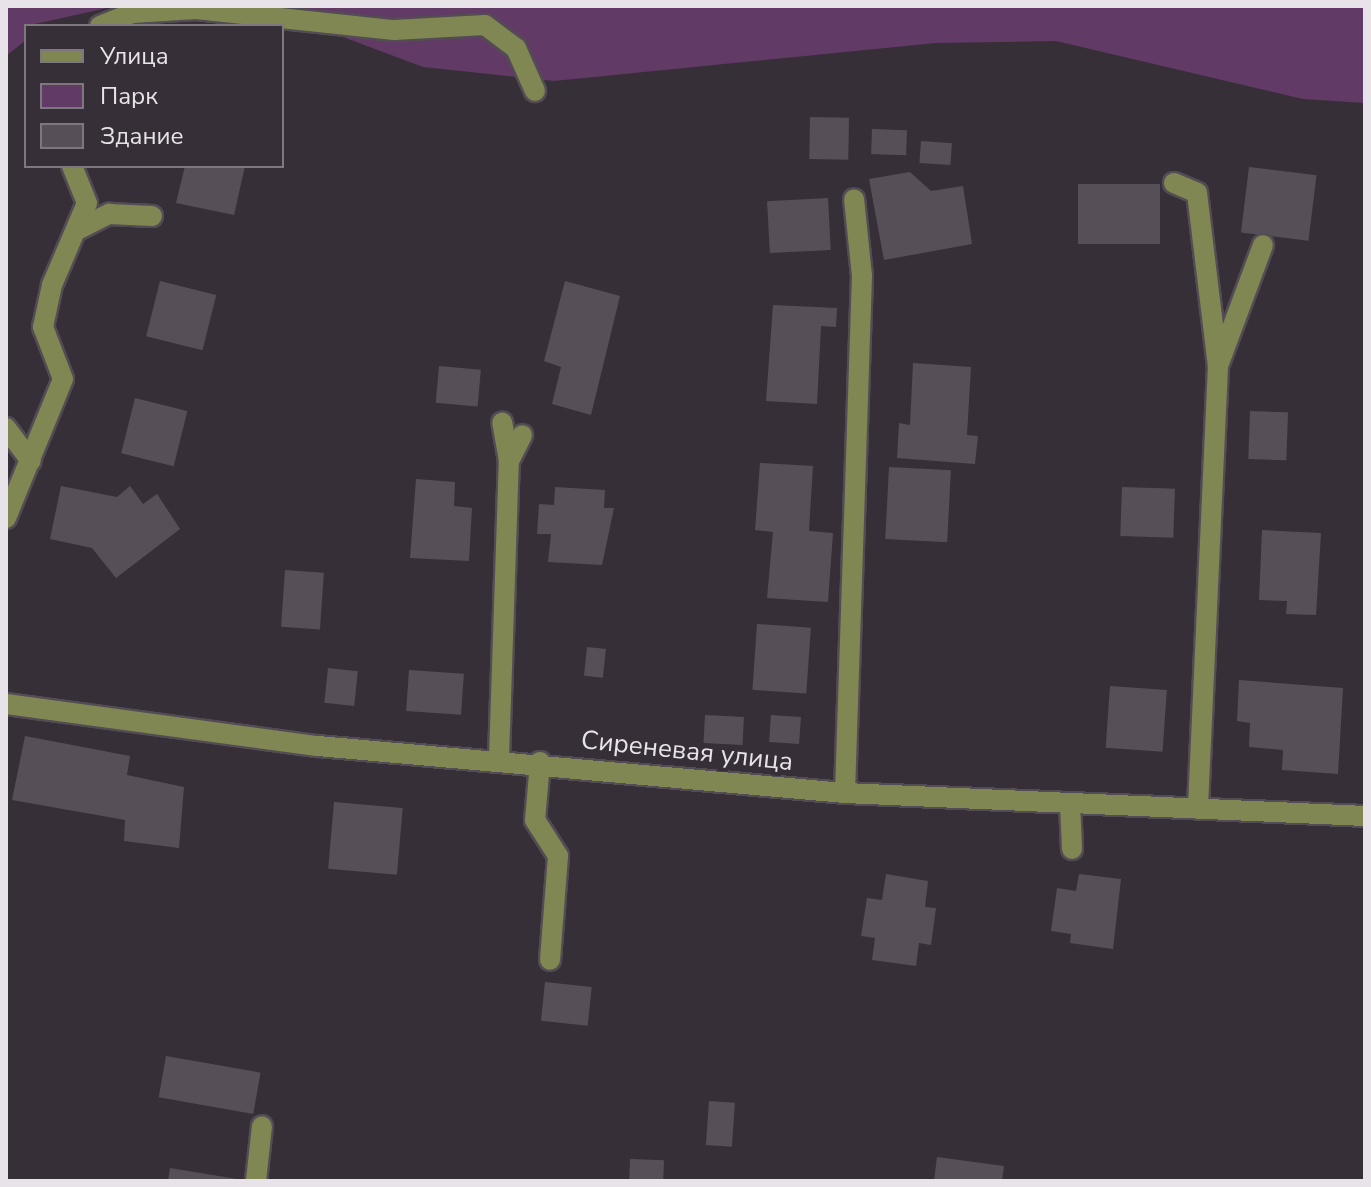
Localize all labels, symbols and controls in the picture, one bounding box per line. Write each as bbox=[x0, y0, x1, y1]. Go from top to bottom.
legend bbox=[24, 24, 284, 168]
text: Улица bbox=[100, 40, 169, 72]
text: Парк bbox=[100, 80, 158, 112]
text: Здание bbox=[100, 120, 184, 152]
street label: Сиреневая улица bbox=[579, 724, 795, 778]

